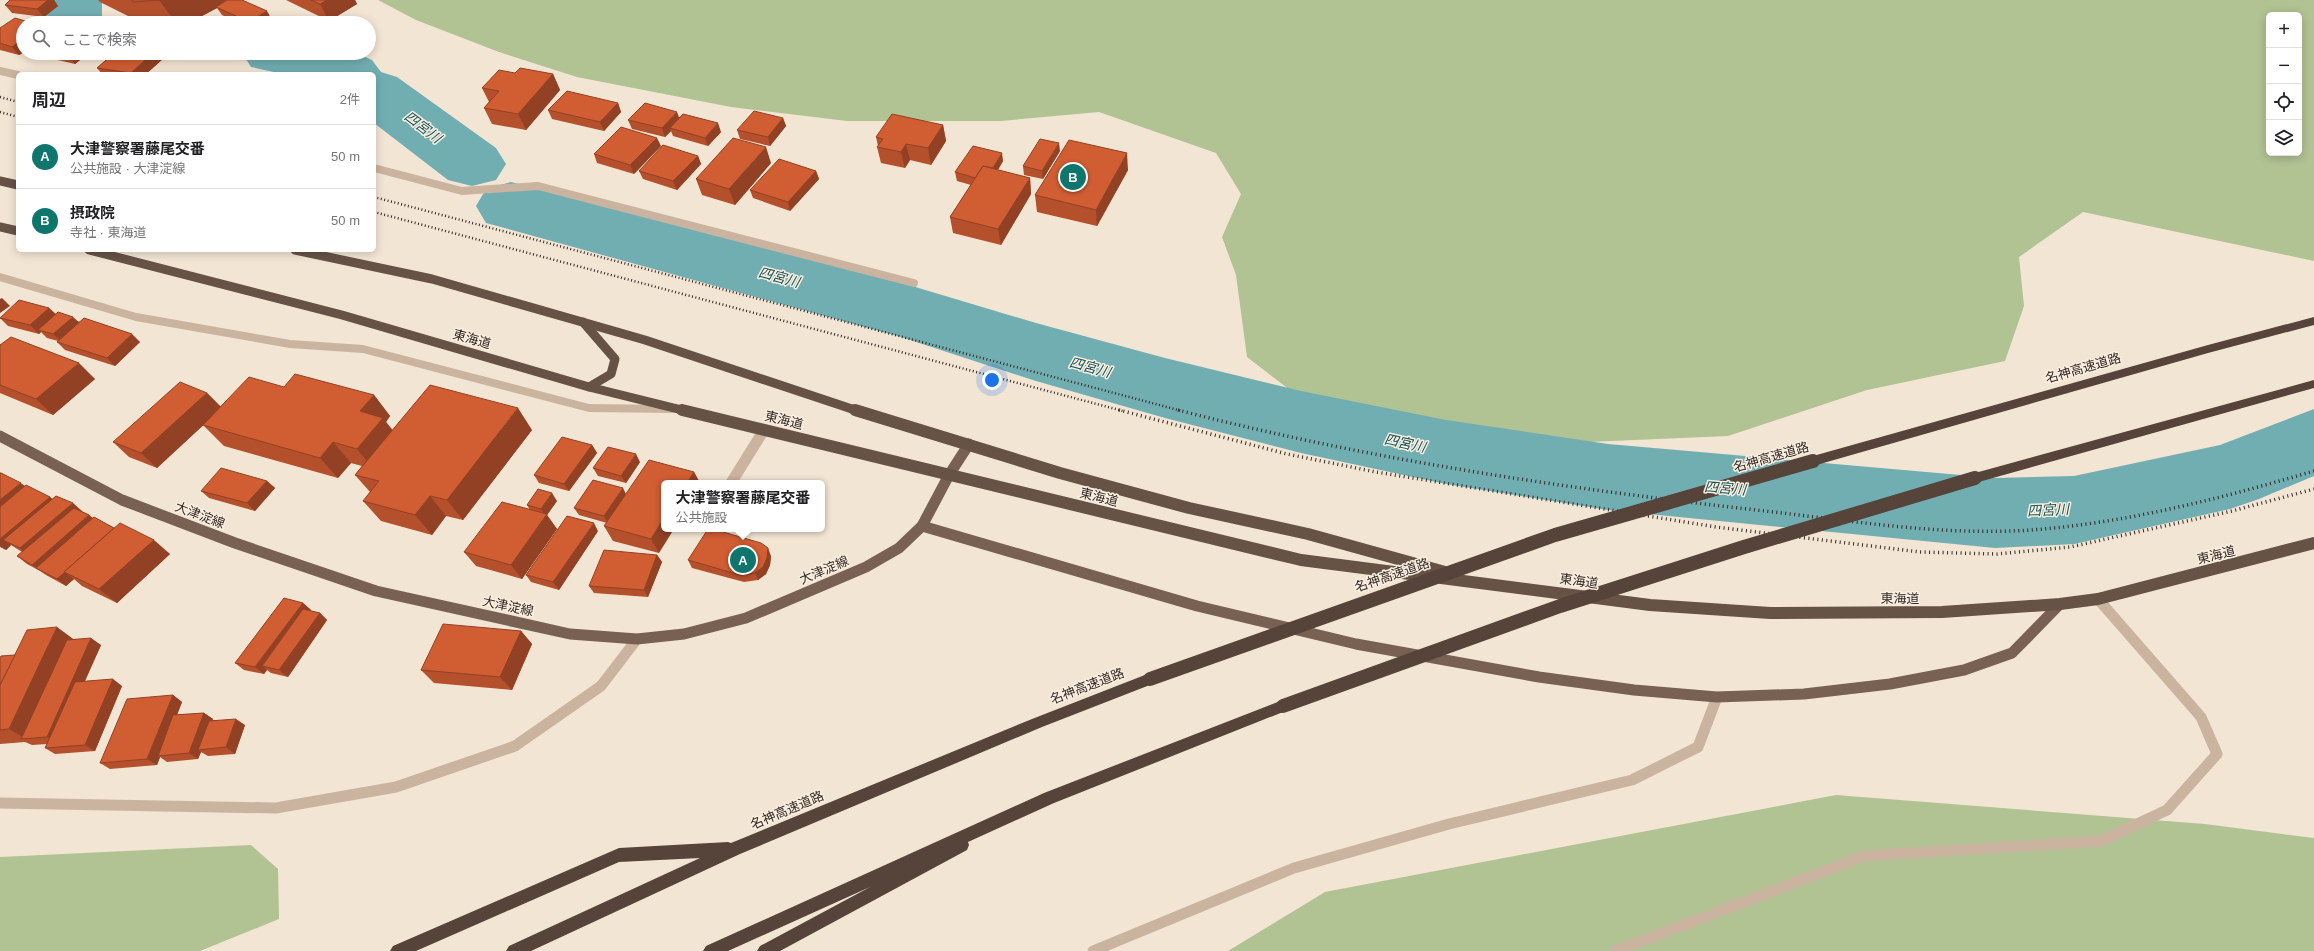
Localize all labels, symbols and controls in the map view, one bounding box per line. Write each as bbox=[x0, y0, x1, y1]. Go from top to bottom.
map controls bbox=[2266, 12, 2302, 156]
button: + bbox=[2266, 12, 2302, 48]
search box bbox=[16, 16, 376, 60]
icon: search bbox=[30, 27, 52, 49]
text: ここで検索 bbox=[62, 31, 137, 48]
button: − bbox=[2266, 48, 2302, 84]
button: locate bbox=[2266, 84, 2302, 120]
text: 周辺 bbox=[32, 91, 66, 110]
text: 2件 bbox=[340, 92, 360, 107]
water label: 四宮川 bbox=[401, 108, 446, 147]
button: layers bbox=[2266, 120, 2302, 156]
text: 大津警察署藤尾交番 bbox=[70, 140, 205, 157]
text: A bbox=[40, 149, 50, 164]
text: 50 m bbox=[331, 149, 360, 164]
text: 公共施設 · 大津淀線 bbox=[70, 161, 186, 176]
pin: B bbox=[1060, 162, 1086, 192]
text: 摂政院 bbox=[70, 204, 115, 221]
text: B bbox=[40, 213, 50, 228]
text: 50 m bbox=[331, 213, 360, 228]
text: 寺社 · 東海道 bbox=[70, 225, 147, 240]
water label: 四宮川 bbox=[757, 264, 803, 291]
street label: 東海道 bbox=[451, 326, 493, 352]
street label: 名神高速道路 bbox=[2043, 350, 2123, 386]
water label: 四宮川 bbox=[1068, 354, 1114, 381]
your location bbox=[982, 370, 1002, 390]
street label: 東海道 bbox=[763, 408, 805, 432]
water label: 四宮川 bbox=[1383, 431, 1429, 456]
street label: 名神高速道路 bbox=[1731, 439, 1811, 475]
water label: 四宮川 bbox=[1703, 478, 1749, 498]
popup bbox=[661, 480, 825, 532]
street label: 東海道 bbox=[1078, 485, 1120, 509]
text: 大津警察署藤尾交番 bbox=[675, 489, 811, 506]
street label: 大津淀線 bbox=[173, 499, 227, 531]
water label: 四宮川 bbox=[2027, 501, 2071, 519]
text: 公共施設 bbox=[675, 510, 728, 525]
street label: 東海道 bbox=[2195, 543, 2237, 567]
pin: A bbox=[730, 545, 756, 575]
street label: 大津淀線 bbox=[797, 553, 851, 587]
street label: 名神高速道路 bbox=[1353, 555, 1431, 595]
street label: 東海道 bbox=[1559, 571, 1599, 591]
street label: 東海道 bbox=[1880, 591, 1920, 606]
street label: 大津淀線 bbox=[481, 593, 535, 619]
street label: 名神高速道路 bbox=[1048, 665, 1126, 707]
street label: 名神高速道路 bbox=[748, 788, 826, 832]

